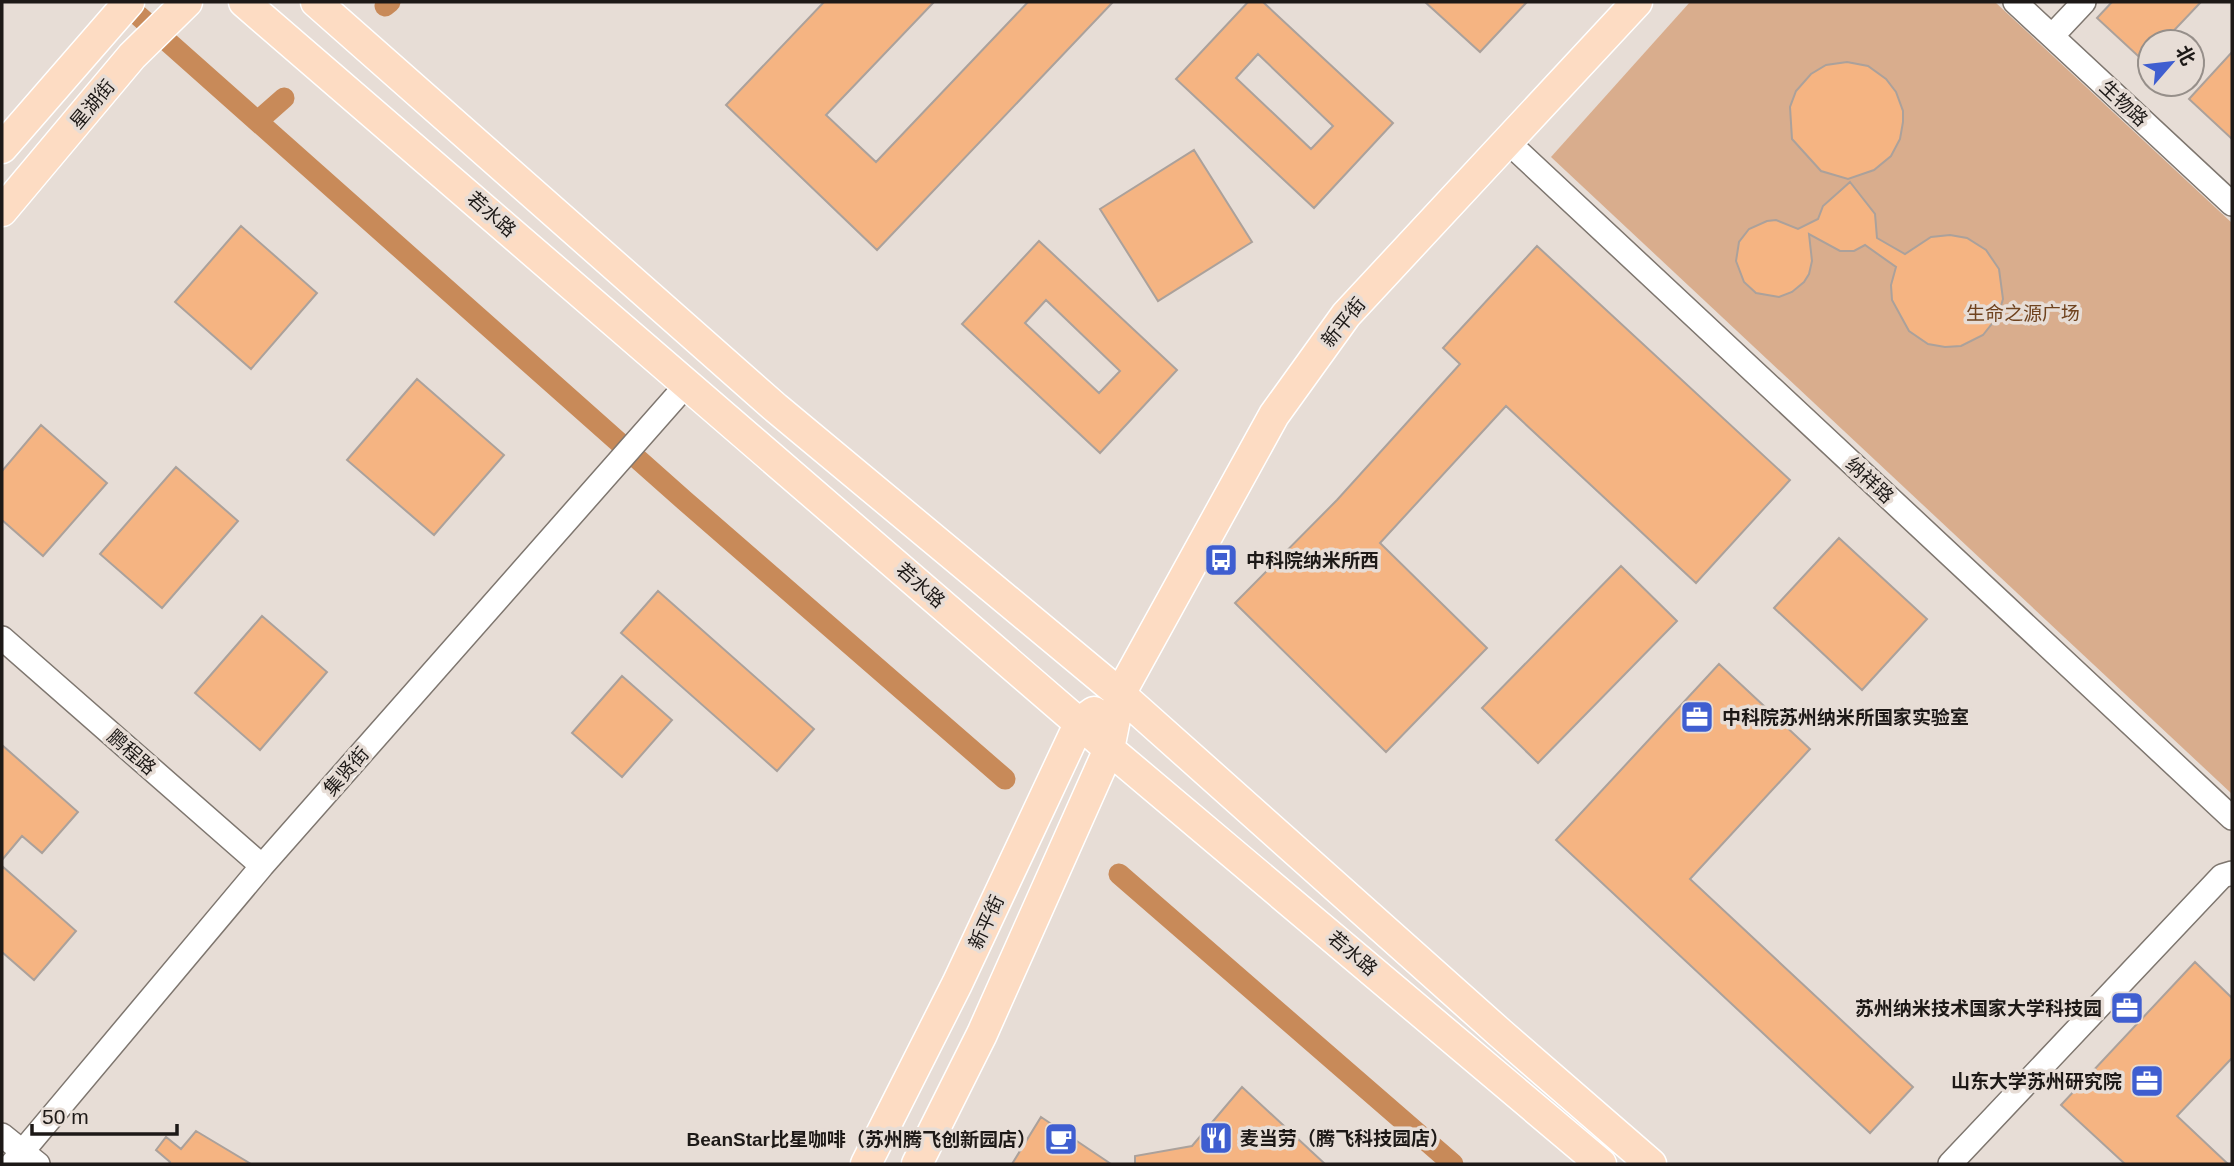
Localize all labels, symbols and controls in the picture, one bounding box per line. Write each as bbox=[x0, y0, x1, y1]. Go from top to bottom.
north arrow bbox=[2136, 28, 2206, 98]
text: 北 bbox=[2172, 42, 2199, 69]
street label: 星湖街 bbox=[66, 76, 119, 133]
street label: 生物路 bbox=[2096, 76, 2152, 130]
street label: 若水路 bbox=[463, 188, 520, 241]
street label: 新平街 bbox=[1317, 294, 1369, 351]
park label: 生命之源广场 bbox=[1966, 303, 2080, 324]
street label: 纳祥路 bbox=[1842, 453, 1898, 507]
bus stop icon: 中科院纳米所西 bbox=[1202, 541, 1240, 579]
place label: 中科院纳米所西 bbox=[1246, 550, 1379, 571]
street label: 若水路 bbox=[892, 559, 949, 612]
office icon: 中科院苏州纳米所国家实验室 bbox=[1678, 698, 1716, 736]
place label: 中科院苏州纳米所国家实验室 bbox=[1722, 707, 1969, 728]
street label: 鹏程路 bbox=[103, 726, 160, 779]
street label: 集贤街 bbox=[320, 743, 373, 800]
street label: 新平街 bbox=[965, 892, 1008, 952]
street label: 若水路 bbox=[1324, 927, 1381, 980]
office icon: 苏州纳米技术国家大学科技园 bbox=[2108, 989, 2146, 1027]
place label: 苏州纳米技术国家大学科技园 bbox=[1855, 998, 2102, 1019]
office icon: 山东大学苏州研究院 bbox=[2128, 1062, 2166, 1100]
place label: 山东大学苏州研究院 bbox=[1951, 1071, 2122, 1092]
scale bar bbox=[32, 1092, 177, 1136]
text: 50 m bbox=[42, 1105, 89, 1128]
restaurant icon: 麦当劳（腾飞科技园店） bbox=[1197, 1119, 1235, 1157]
cafe icon: BeanStar比星咖啡（苏州腾飞创新园店） bbox=[1042, 1120, 1080, 1158]
place label: 麦当劳（腾飞科技园店） bbox=[1240, 1128, 1449, 1149]
place label: BeanStar比星咖啡（苏州腾飞创新园店） bbox=[687, 1129, 1036, 1150]

